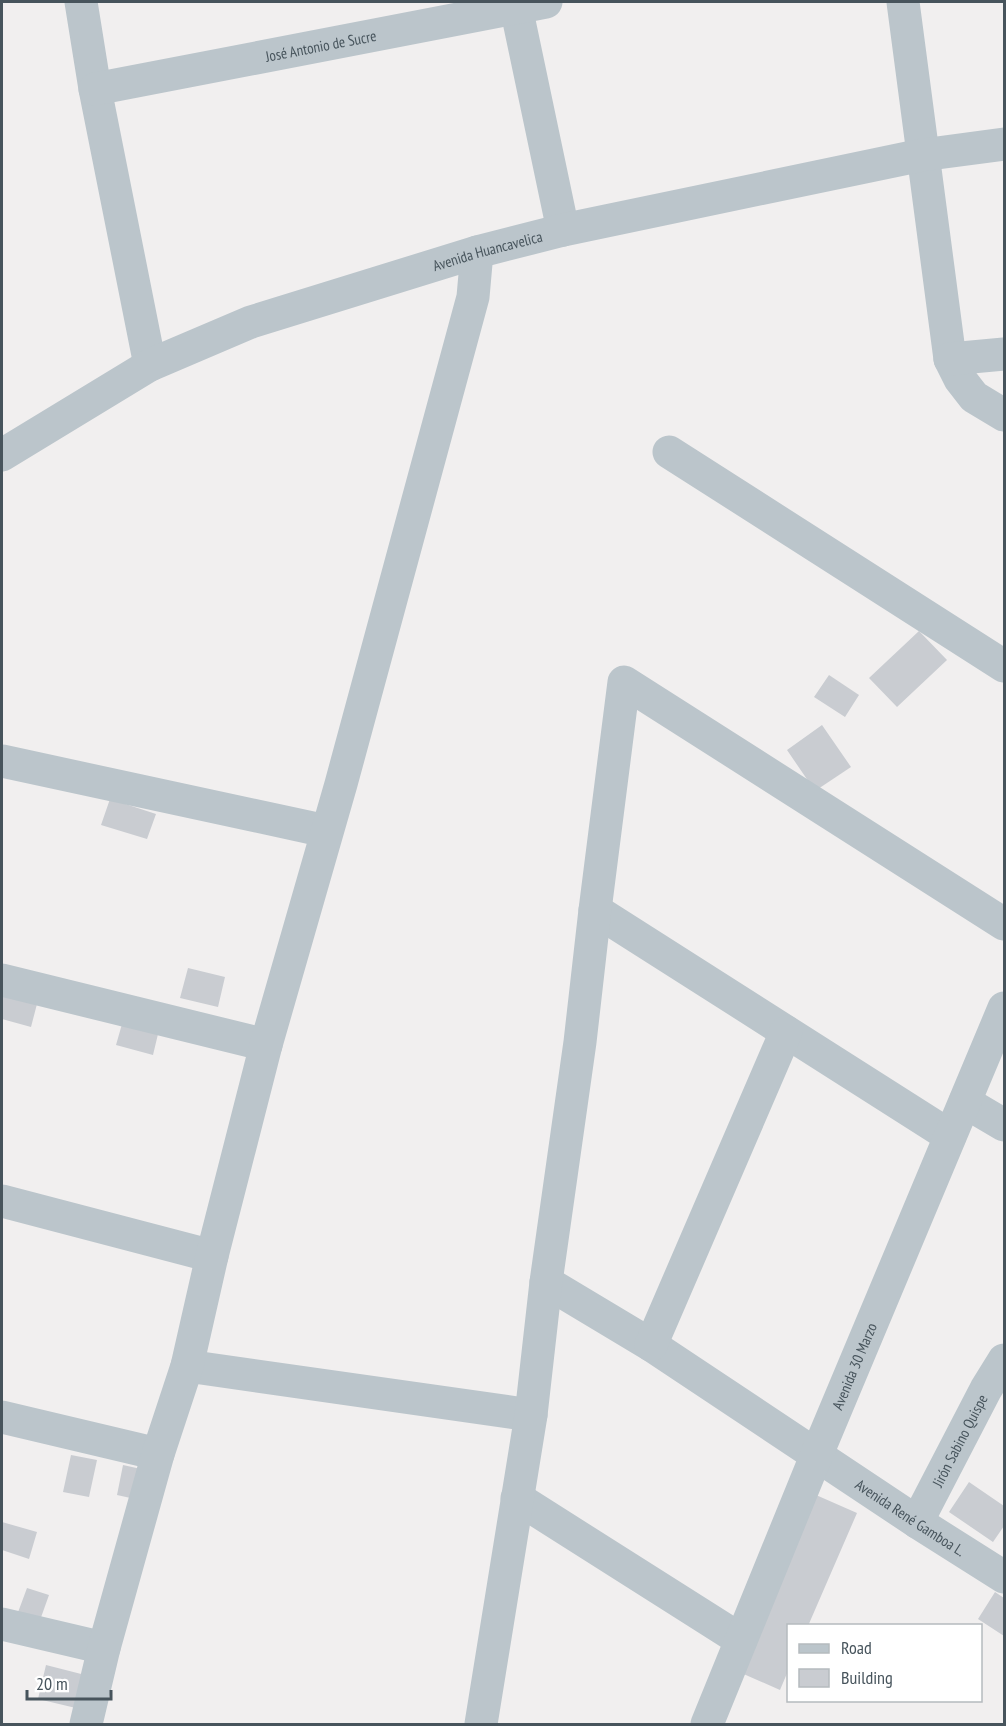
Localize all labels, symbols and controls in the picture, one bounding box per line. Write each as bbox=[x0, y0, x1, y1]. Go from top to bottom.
street label: José Antonio de Sucre bbox=[263, 25, 378, 66]
street label: Avenida Huancavelica bbox=[430, 226, 544, 275]
street label: Avenida 30 Marzo bbox=[827, 1320, 881, 1412]
street label: Jirón Sabino Quispe bbox=[927, 1391, 991, 1491]
street label: Avenida René Gamboa L. bbox=[852, 1474, 969, 1560]
legend bbox=[787, 1624, 982, 1702]
text: Road bbox=[841, 1636, 872, 1659]
scale bar bbox=[27, 1663, 111, 1701]
text: Building bbox=[841, 1666, 893, 1689]
text: 20 m bbox=[36, 1672, 68, 1695]

